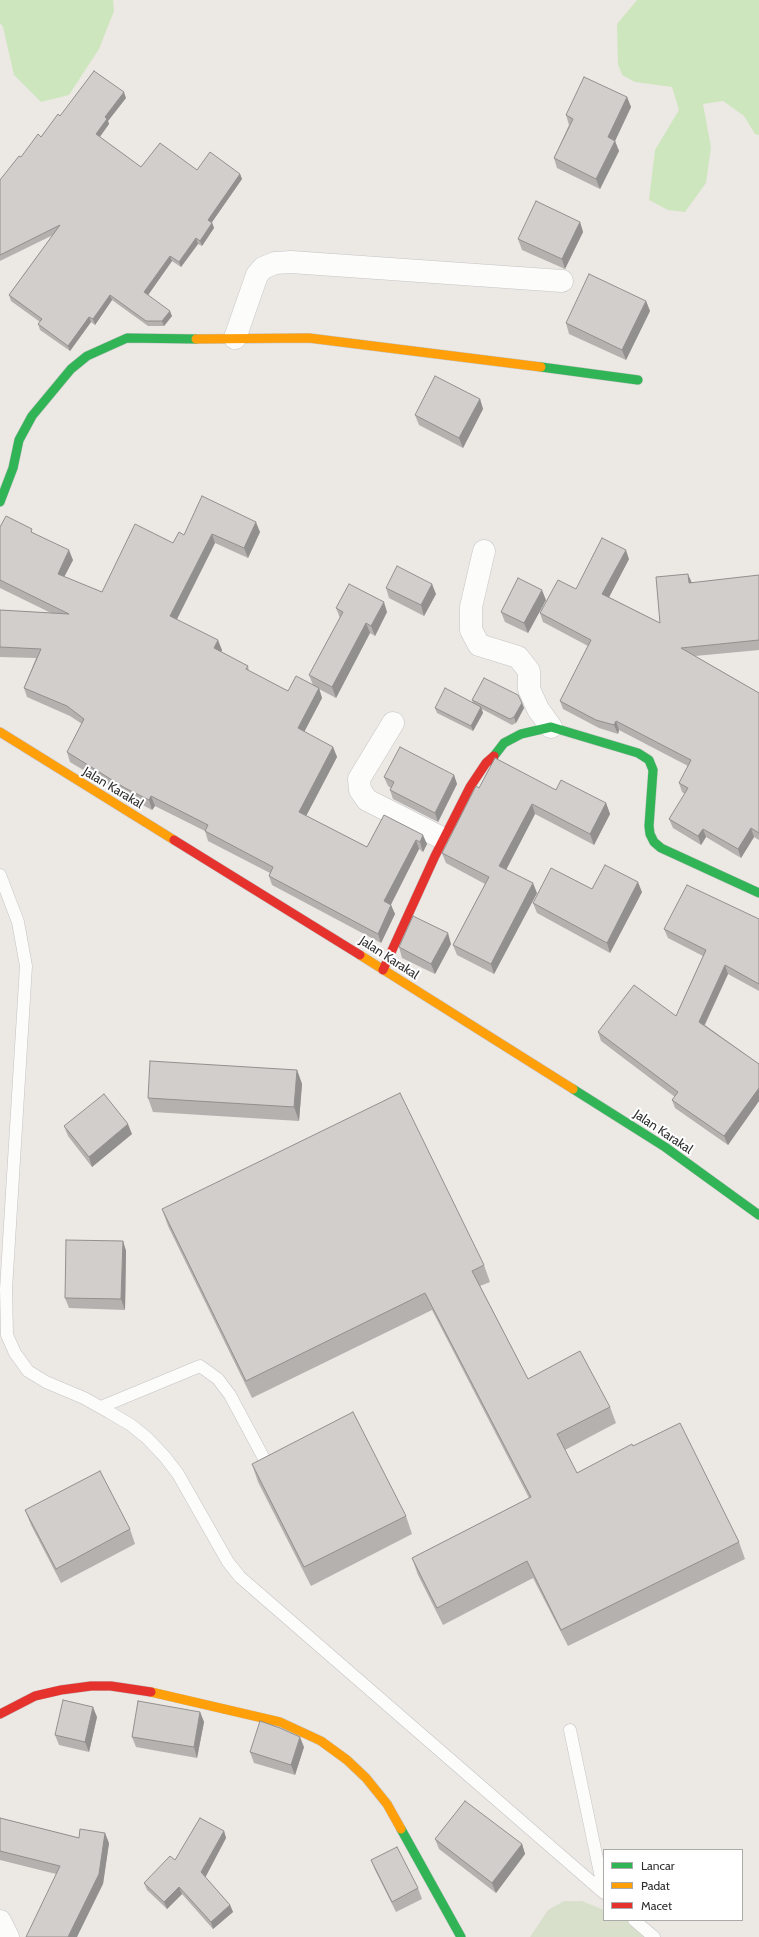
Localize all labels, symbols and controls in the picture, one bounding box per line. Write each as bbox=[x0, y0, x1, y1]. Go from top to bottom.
street label: Jalan Karakal bbox=[80, 764, 146, 812]
street label: Jalan Karakal bbox=[356, 933, 422, 983]
street label: Jalan Karakal bbox=[631, 1107, 695, 1157]
legend bbox=[603, 1849, 743, 1921]
text: Lancar bbox=[641, 1858, 674, 1873]
text: Padat bbox=[641, 1878, 670, 1893]
text: Macet bbox=[641, 1898, 672, 1913]

